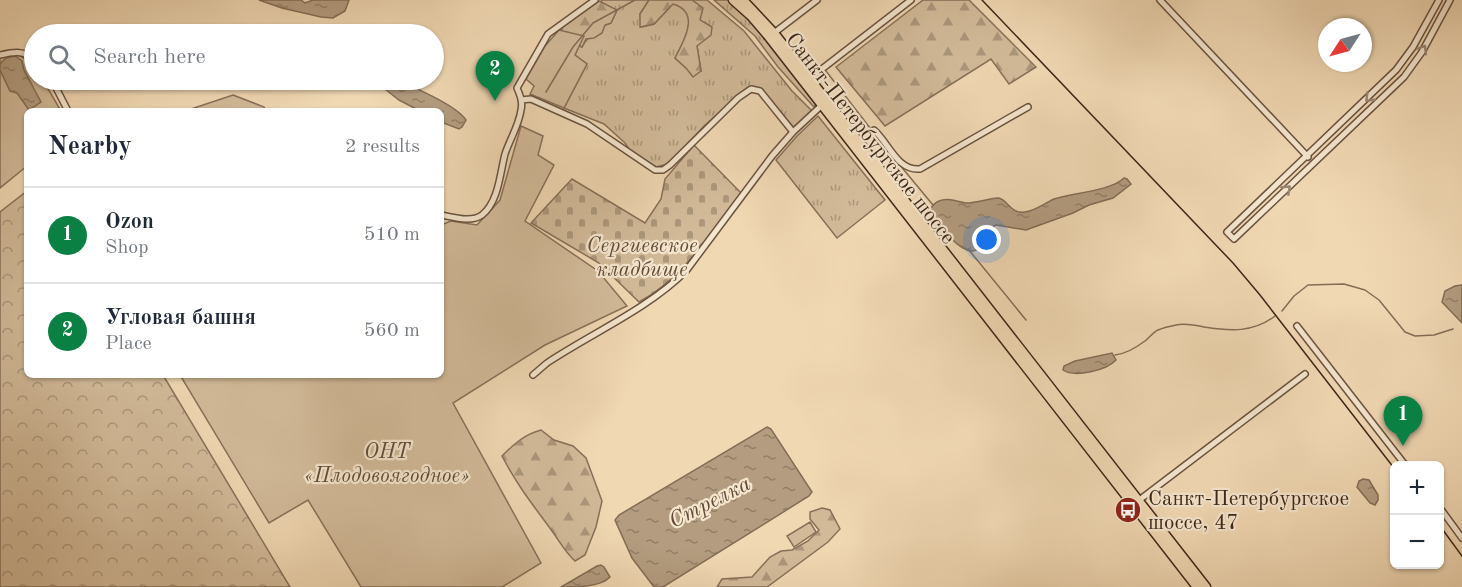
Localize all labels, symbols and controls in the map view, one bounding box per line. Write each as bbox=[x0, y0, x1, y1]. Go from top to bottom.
north arrow bbox=[1318, 18, 1372, 72]
search box bbox=[24, 24, 444, 90]
street label: Санкт-Петербургское шоссе bbox=[781, 29, 959, 248]
icon: search bbox=[45, 41, 78, 74]
one-way arrow bbox=[1415, 45, 1427, 55]
text: Search here bbox=[93, 46, 206, 68]
pin: 2 bbox=[476, 51, 514, 101]
one-way arrow bbox=[1366, 91, 1376, 102]
text: Nearby bbox=[48, 134, 132, 160]
text: 2 results bbox=[345, 137, 420, 157]
one-way arrow bbox=[1281, 185, 1291, 196]
text: Ozon bbox=[105, 211, 154, 233]
text: 1 bbox=[62, 225, 73, 245]
text: 510 m bbox=[364, 225, 420, 245]
your location bbox=[972, 225, 1001, 254]
park label: Сергиевское кладбище bbox=[586, 236, 698, 281]
text: Shop bbox=[105, 238, 149, 258]
text: Угловая башня bbox=[105, 307, 256, 329]
text: 2 bbox=[62, 321, 73, 341]
text: 560 m bbox=[364, 321, 420, 341]
text: Place bbox=[105, 334, 152, 354]
pin: 1 bbox=[1384, 396, 1422, 446]
park label: ОНТ «Плодовоягодное» bbox=[305, 442, 469, 487]
map controls bbox=[1390, 461, 1444, 569]
button: + bbox=[1390, 461, 1444, 515]
water label: Стрелка bbox=[665, 473, 755, 533]
place label: Санкт-Петербургское шоссе, 47 bbox=[1148, 489, 1349, 534]
bus stop icon: Санкт-Петербургское шоссе, 47 bbox=[1113, 495, 1143, 525]
button: − bbox=[1390, 515, 1444, 569]

